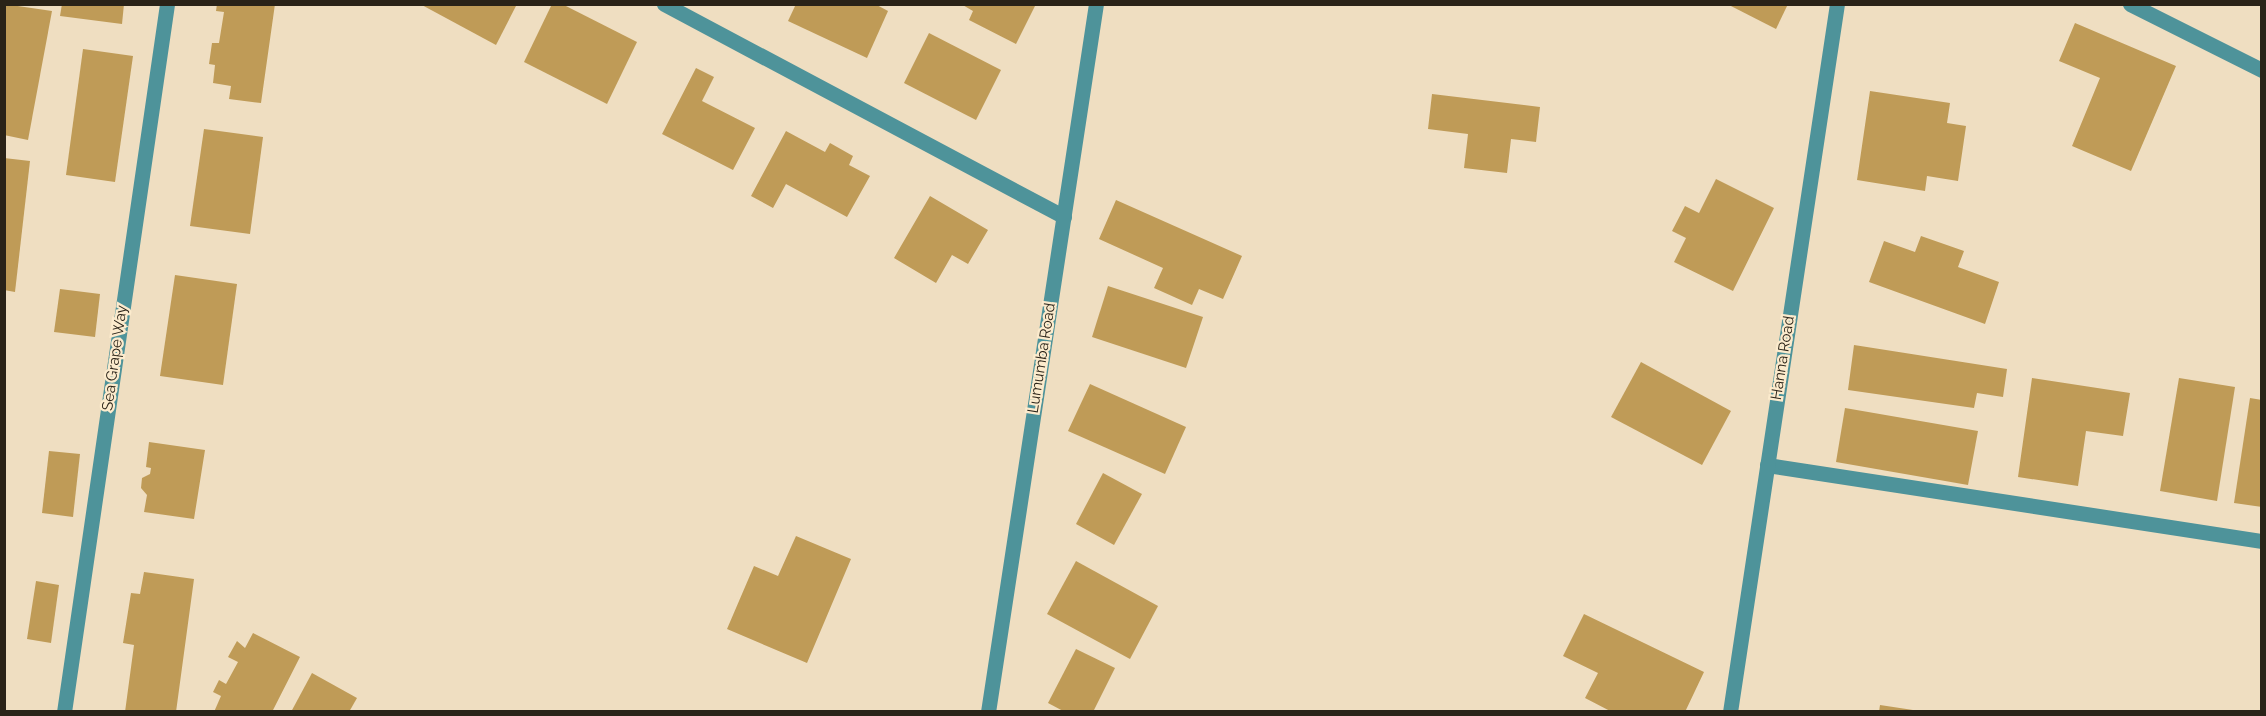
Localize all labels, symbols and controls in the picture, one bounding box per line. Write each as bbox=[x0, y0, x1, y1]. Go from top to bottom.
street label: Lumumba Road bbox=[1024, 302, 1060, 414]
street label: Sea Grape Way bbox=[99, 304, 131, 412]
street label: Hanna Road bbox=[1767, 315, 1799, 401]

